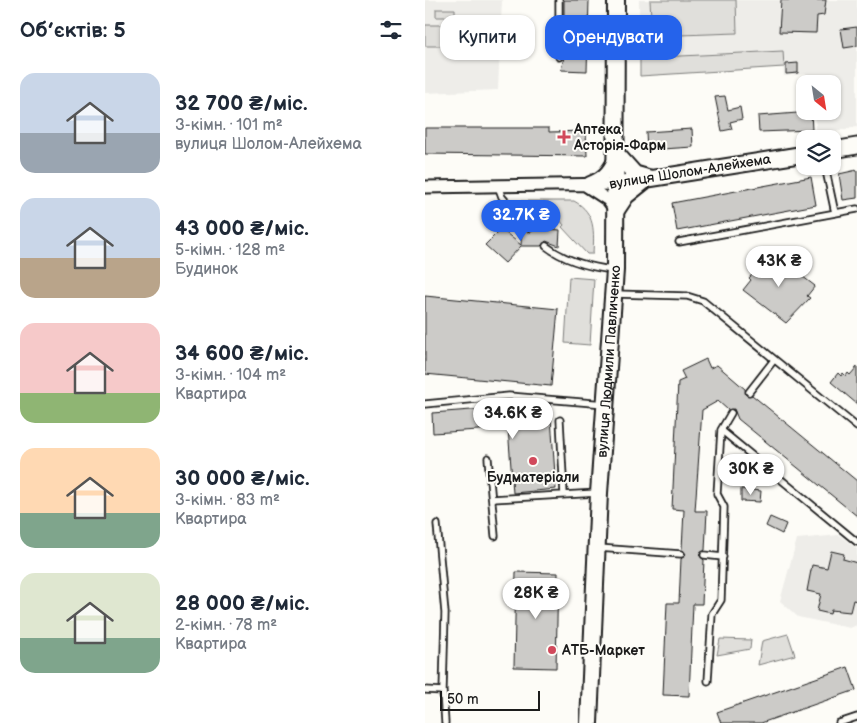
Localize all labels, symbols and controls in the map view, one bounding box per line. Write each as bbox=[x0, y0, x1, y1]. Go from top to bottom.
chip: Купити bbox=[440, 15, 535, 60]
chip: Орендувати bbox=[545, 15, 682, 60]
icon: filters bbox=[377, 16, 405, 44]
text: Об’єктів: 5 bbox=[20, 18, 126, 43]
north arrow bbox=[796, 75, 841, 120]
map controls bbox=[796, 75, 841, 175]
text: 32 700 ₴/міс. bbox=[175, 91, 308, 116]
icon: home bbox=[60, 93, 120, 153]
text: 3-кімн. · 101 m² bbox=[175, 116, 283, 135]
place label: Аптека Асторія-Фарм bbox=[573, 121, 666, 154]
button: layers bbox=[796, 130, 841, 175]
marker: Аптека Асторія-Фарм bbox=[558, 131, 570, 143]
text: вулиця Шолом-Алейхема bbox=[175, 135, 362, 154]
street label: вулиця Шолом-Алейхема bbox=[608, 150, 773, 193]
pin: 32.7K ₴ bbox=[475, 200, 567, 242]
text: 32.7K ₴ bbox=[492, 206, 550, 225]
text: 43 000 ₴/міс. bbox=[175, 216, 309, 241]
icon: home bbox=[60, 218, 120, 278]
text: 5-кімн. · 128 m² bbox=[175, 241, 285, 260]
pin: 43K ₴ bbox=[744, 246, 814, 288]
text: 43K ₴ bbox=[757, 252, 801, 271]
text: Будинок bbox=[175, 260, 238, 279]
street label: вулиця Людмили Павличенко bbox=[594, 265, 624, 458]
text: 34 600 ₴/міс. bbox=[175, 341, 309, 366]
icon: home bbox=[60, 343, 120, 403]
text: 3-кімн. · 104 m² bbox=[175, 366, 286, 385]
text: Квартира bbox=[175, 385, 247, 404]
pin: 34.6K ₴ bbox=[467, 398, 559, 440]
text: 34.6K ₴ bbox=[484, 404, 542, 423]
pin: 30K ₴ bbox=[716, 454, 786, 496]
marker: Будматеріали bbox=[527, 455, 539, 467]
text: 30K ₴ bbox=[728, 460, 774, 479]
text: 30 000 ₴/міс. bbox=[175, 466, 310, 491]
icon: home bbox=[60, 468, 120, 528]
place label: Будматеріали bbox=[487, 469, 579, 486]
text: 3-кімн. · 83 m² bbox=[175, 491, 280, 510]
text: Квартира bbox=[175, 510, 247, 529]
pin: 28K ₴ bbox=[501, 578, 571, 620]
text: 28K ₴ bbox=[513, 584, 559, 603]
text: 28 000 ₴/міс. bbox=[175, 591, 309, 616]
icon: home bbox=[60, 593, 120, 653]
text: 2-кімн. · 78 m² bbox=[175, 616, 277, 635]
text: Квартира bbox=[175, 635, 247, 654]
place label: АТБ-Маркет bbox=[561, 642, 645, 659]
marker: АТБ-Маркет bbox=[546, 644, 558, 656]
scale bar bbox=[440, 688, 540, 711]
text: 50 m bbox=[447, 691, 479, 708]

